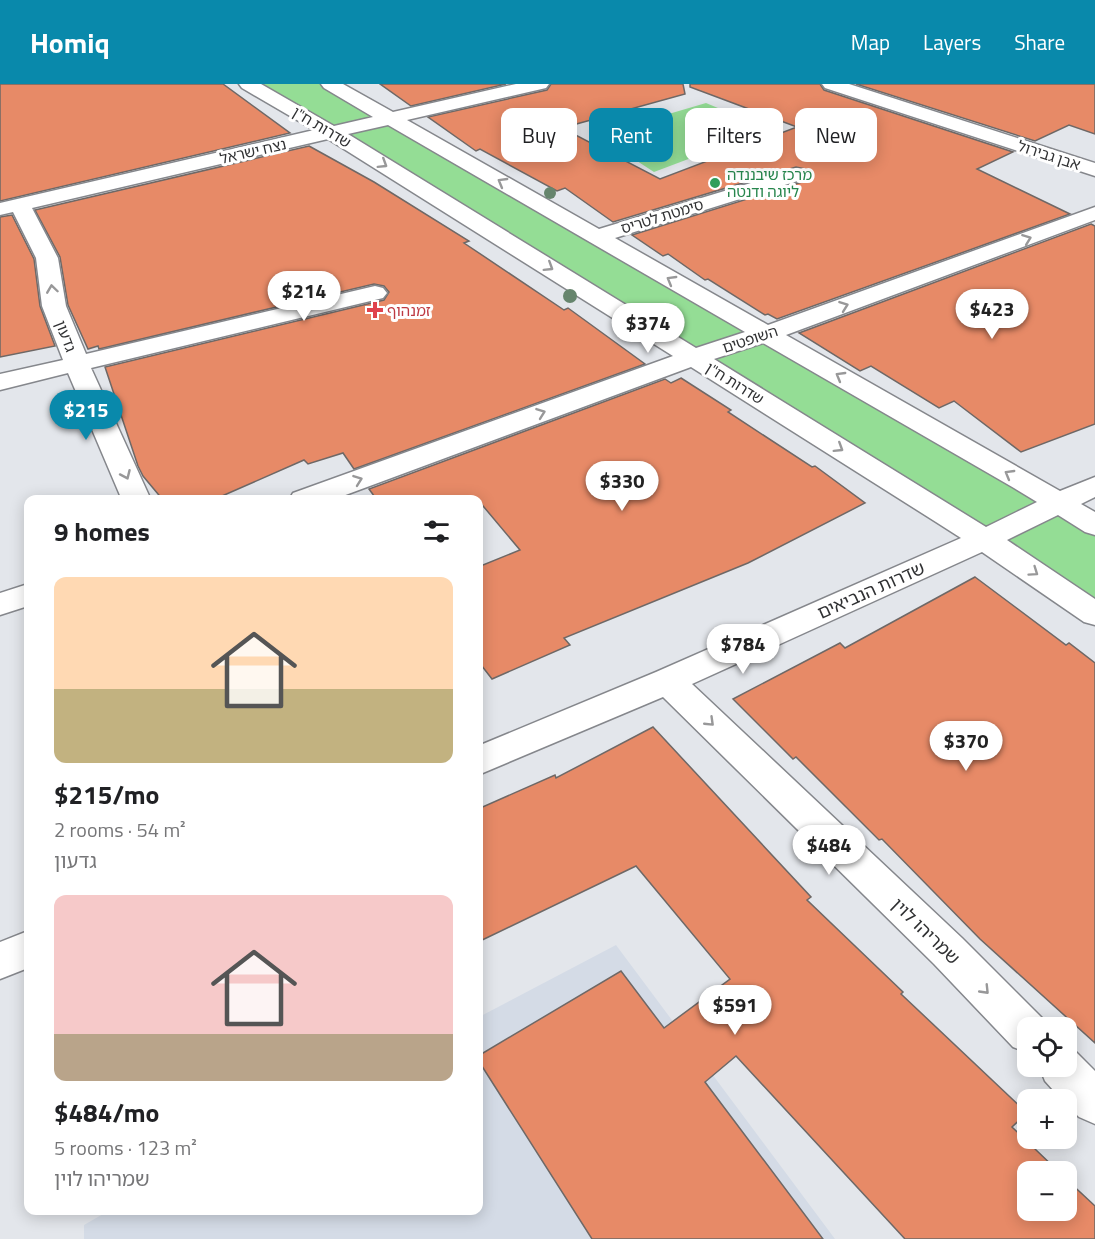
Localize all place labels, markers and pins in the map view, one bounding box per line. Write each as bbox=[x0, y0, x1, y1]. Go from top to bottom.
place label: מרכז שיבננדה ליוגה ודנטה bbox=[727, 163, 812, 203]
marker: מרכז שיבננדה ליוגה ודנטה bbox=[708, 176, 722, 190]
pin: $214 bbox=[268, 271, 340, 322]
pin: $423 bbox=[956, 289, 1028, 340]
place label: זמנהוף bbox=[387, 299, 431, 322]
marker: זמנהוף bbox=[368, 303, 382, 317]
pin: $374 bbox=[612, 303, 684, 354]
pin: $215 bbox=[50, 390, 122, 441]
pin: $330 bbox=[586, 461, 658, 512]
pin: $784 bbox=[707, 624, 779, 675]
pin: $370 bbox=[930, 721, 1002, 772]
pin: $484 bbox=[793, 825, 865, 876]
pin: $591 bbox=[699, 985, 771, 1036]

